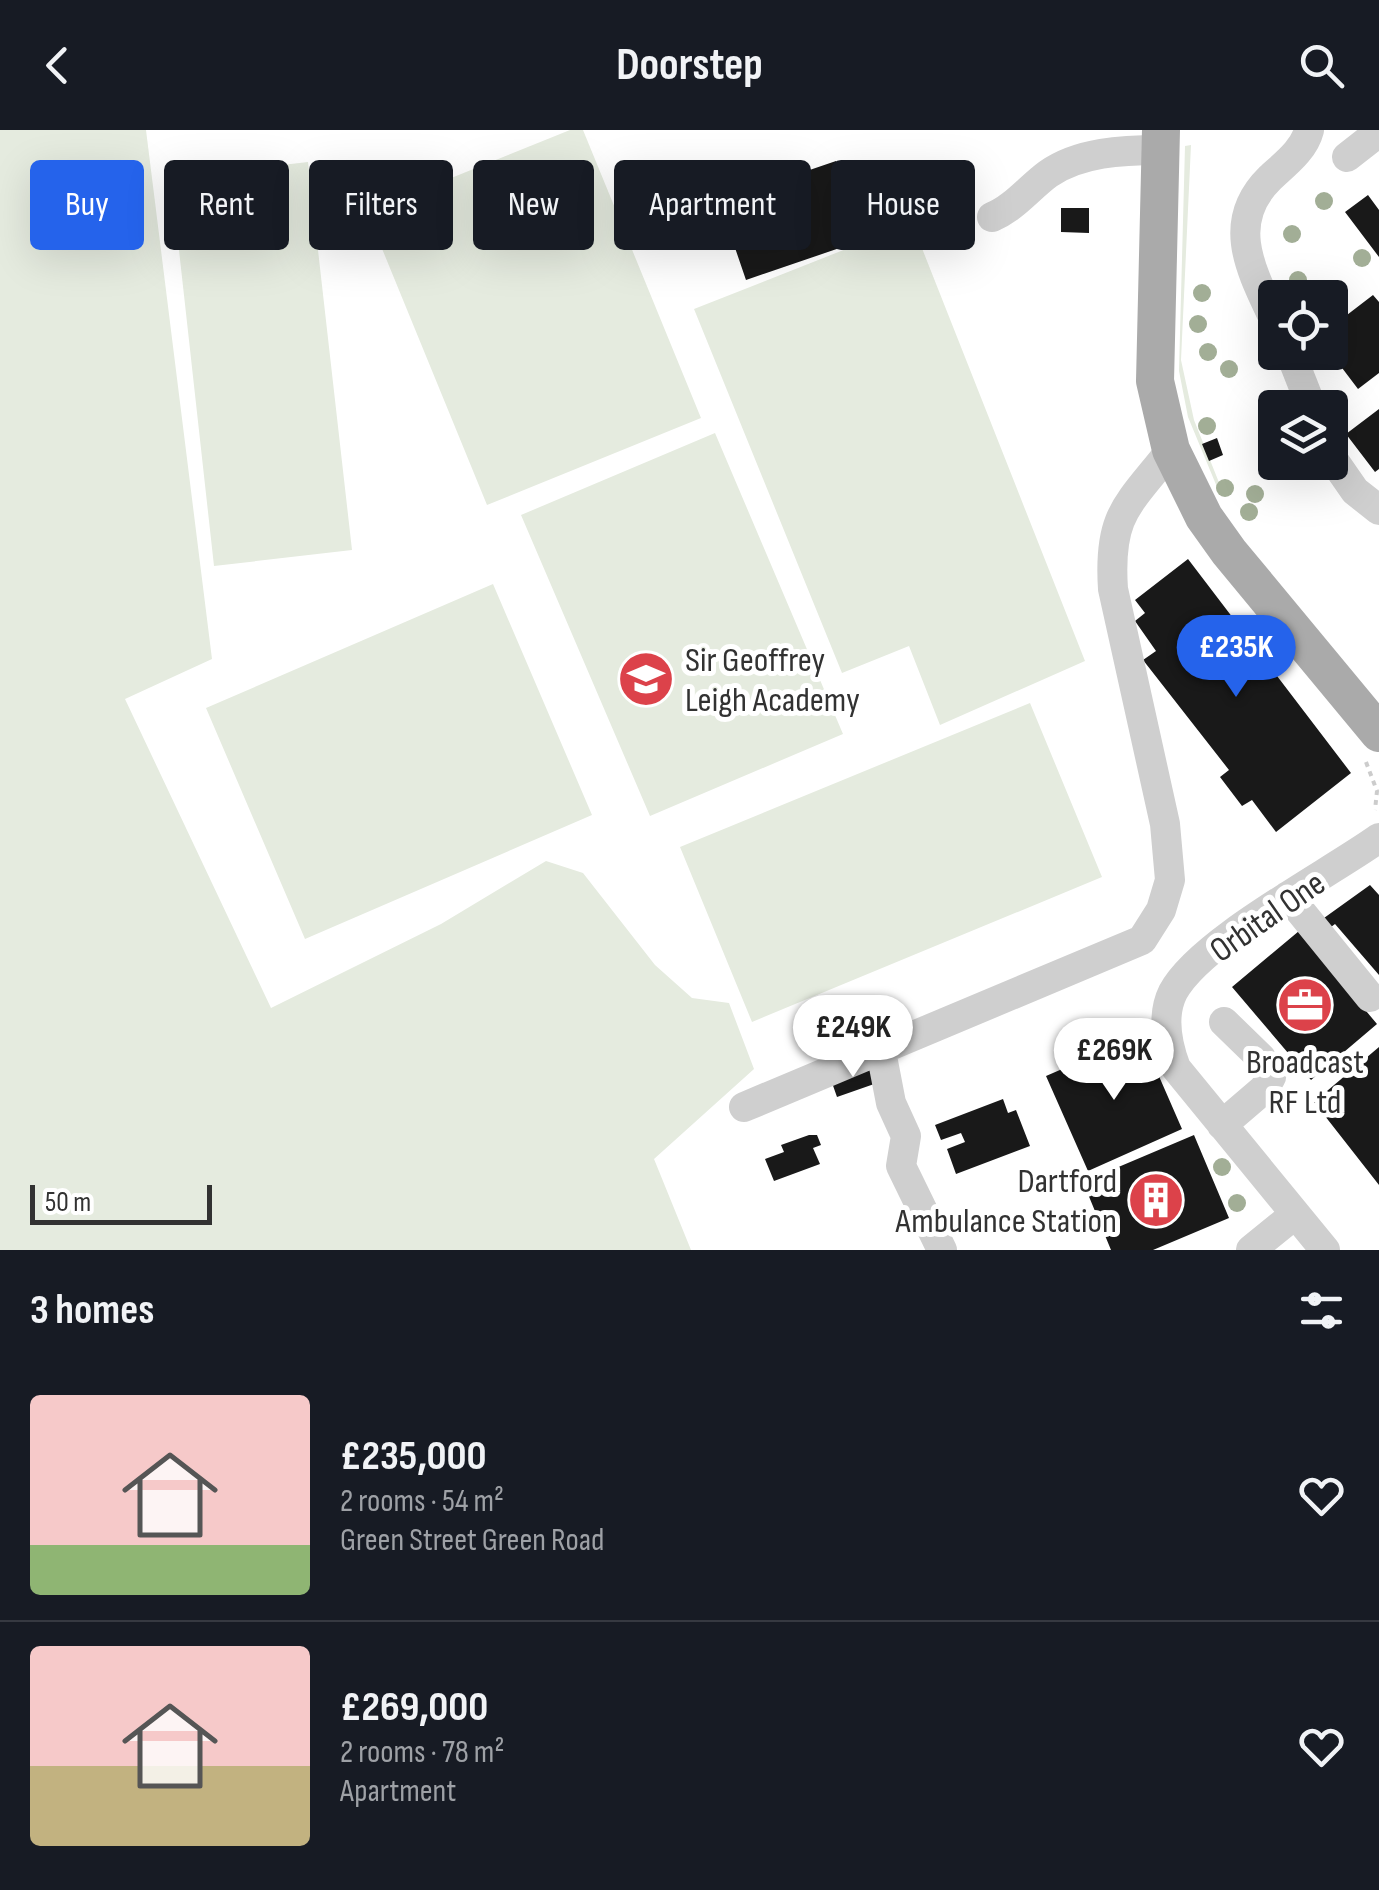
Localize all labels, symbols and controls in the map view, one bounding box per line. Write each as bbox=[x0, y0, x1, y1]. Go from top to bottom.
icon: back bbox=[30, 38, 85, 93]
text: Doorstep bbox=[616, 38, 763, 93]
icon: search bbox=[1294, 38, 1349, 93]
chip: Buy bbox=[30, 160, 144, 250]
chip: Rent bbox=[164, 160, 289, 250]
chip: Filters bbox=[309, 160, 453, 250]
chip: New bbox=[473, 160, 594, 250]
chip: Apartment bbox=[614, 160, 811, 250]
chip: House bbox=[831, 160, 975, 250]
map controls bbox=[1258, 280, 1348, 480]
button: locate bbox=[1258, 280, 1348, 370]
button: layers bbox=[1258, 390, 1348, 480]
pin: £235K bbox=[1166, 615, 1306, 700]
text: £235K bbox=[1199, 628, 1273, 667]
place label: Sir Geoffrey Leigh Academy bbox=[685, 639, 860, 722]
school or university icon: Sir Geoffrey Leigh Academy bbox=[616, 649, 676, 709]
street label: Orbital One bbox=[1202, 862, 1334, 972]
office icon: Broadcast RF Ltd bbox=[1275, 975, 1335, 1035]
pin: £249K bbox=[783, 995, 923, 1080]
text: £249K bbox=[815, 1008, 891, 1047]
pin: £269K bbox=[1044, 1018, 1184, 1103]
text: £269K bbox=[1076, 1031, 1152, 1070]
place label: Broadcast RF Ltd bbox=[1246, 1041, 1364, 1124]
place label: Dartford Ambulance Station bbox=[895, 1160, 1117, 1243]
building icon: Dartford Ambulance Station bbox=[1126, 1170, 1186, 1230]
scale bar bbox=[30, 1180, 212, 1224]
text: 50 m bbox=[45, 1186, 91, 1219]
icon: filters bbox=[1294, 1283, 1349, 1338]
text: 3 homes bbox=[30, 1285, 154, 1336]
text: £235,000 bbox=[340, 1431, 487, 1482]
icon: home bbox=[110, 1435, 230, 1555]
icon: heart bbox=[1294, 1468, 1349, 1523]
text: 2 rooms · 54 m² bbox=[340, 1482, 504, 1521]
text: Green Street Green Road bbox=[340, 1521, 604, 1560]
text: £269,000 bbox=[340, 1682, 488, 1733]
icon: home bbox=[110, 1686, 230, 1806]
icon: heart bbox=[1294, 1719, 1349, 1774]
text: 2 rooms · 78 m² bbox=[340, 1733, 504, 1772]
text: Apartment bbox=[340, 1772, 456, 1811]

